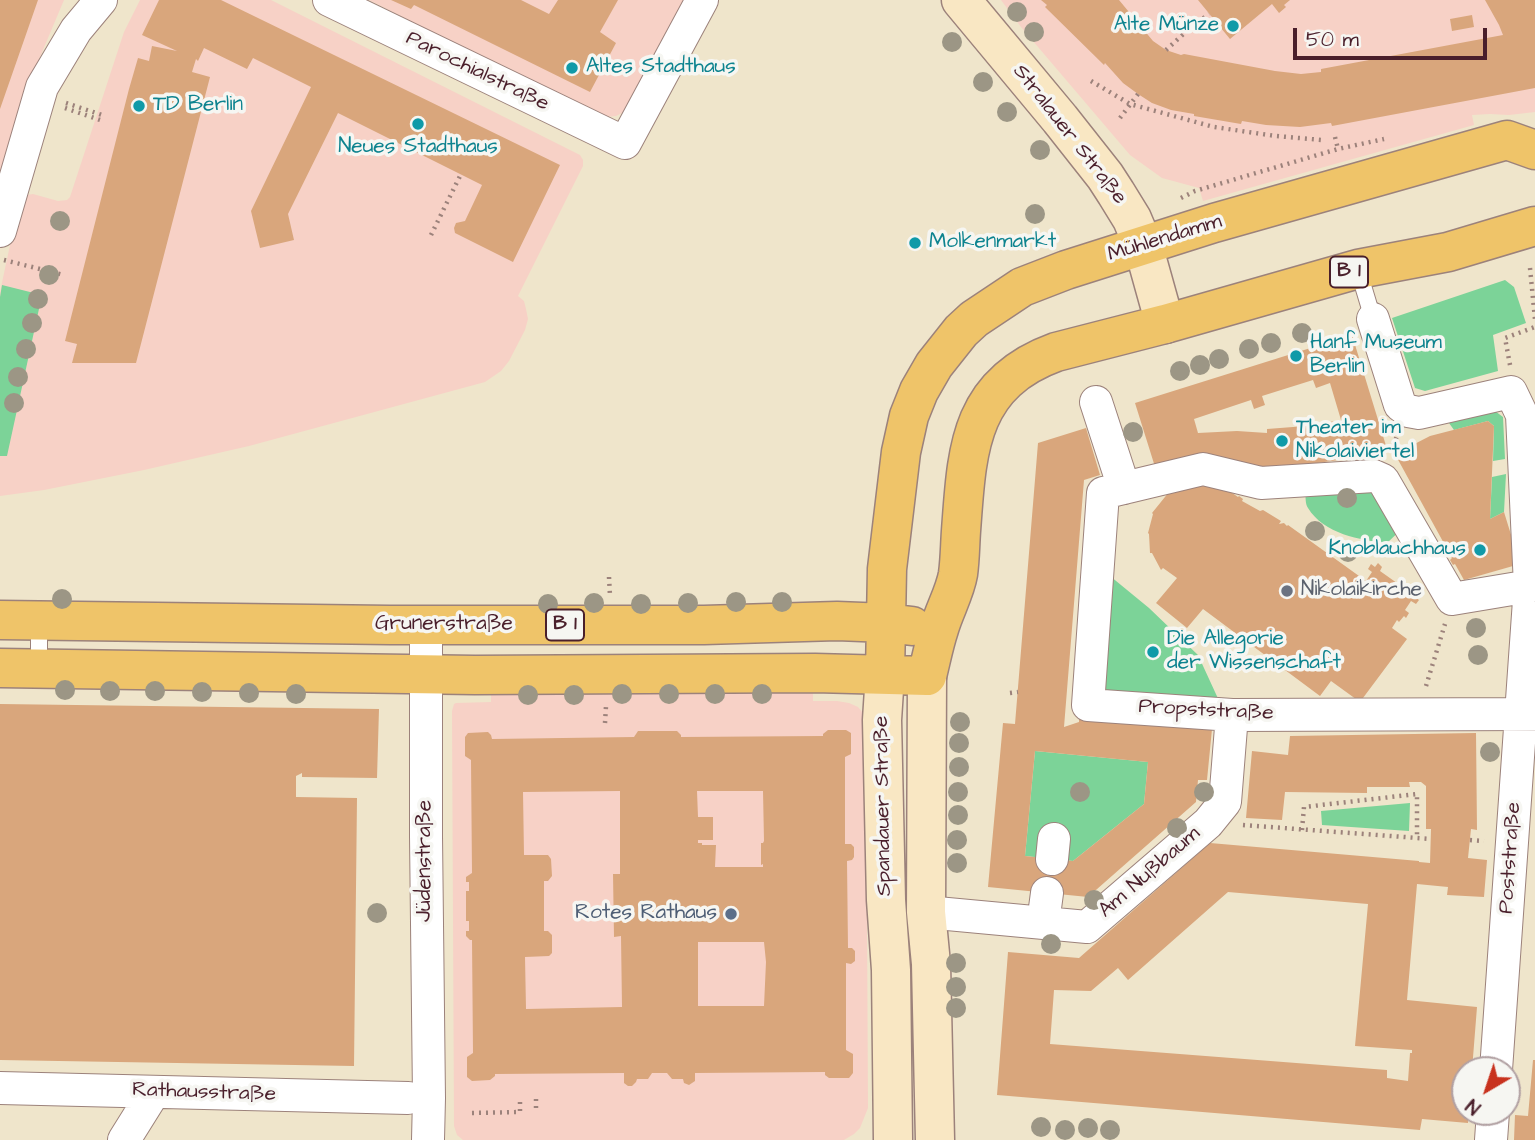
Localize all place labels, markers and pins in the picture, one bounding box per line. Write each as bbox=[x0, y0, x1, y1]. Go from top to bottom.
place label: Alte Münze bbox=[1114, 13, 1219, 39]
marker: Alte Münze bbox=[1225, 18, 1241, 34]
place label: Altes Stadthaus bbox=[586, 55, 736, 81]
marker: Altes Stadthaus bbox=[564, 60, 580, 76]
place label: TD Berlin bbox=[153, 93, 243, 119]
marker: TD Berlin bbox=[131, 98, 147, 114]
marker: Neues Stadthaus bbox=[410, 116, 426, 132]
place label: Neues Stadthaus bbox=[338, 135, 498, 161]
place label: Molkenmarkt bbox=[929, 230, 1056, 256]
marker: Molkenmarkt bbox=[907, 235, 923, 251]
place label: Hanf Museum Berlin bbox=[1310, 331, 1442, 381]
marker: Hanf Museum Berlin bbox=[1288, 348, 1304, 364]
place label: Theater im Nikolaiviertel bbox=[1296, 416, 1414, 466]
marker: Theater im Nikolaiviertel bbox=[1274, 433, 1290, 449]
place label: Knoblauchhaus bbox=[1329, 537, 1466, 563]
marker: Knoblauchhaus bbox=[1472, 542, 1488, 558]
place label: Nikolaikirche bbox=[1301, 578, 1422, 604]
marker: Nikolaikirche bbox=[1279, 583, 1295, 599]
place label: Die Allegorie der Wissenschaft bbox=[1167, 627, 1341, 677]
marker: Die Allegorie der Wissenschaft bbox=[1145, 644, 1161, 660]
place label: Rotes Rathaus bbox=[575, 901, 717, 927]
marker: Rotes Rathaus bbox=[723, 906, 739, 922]

